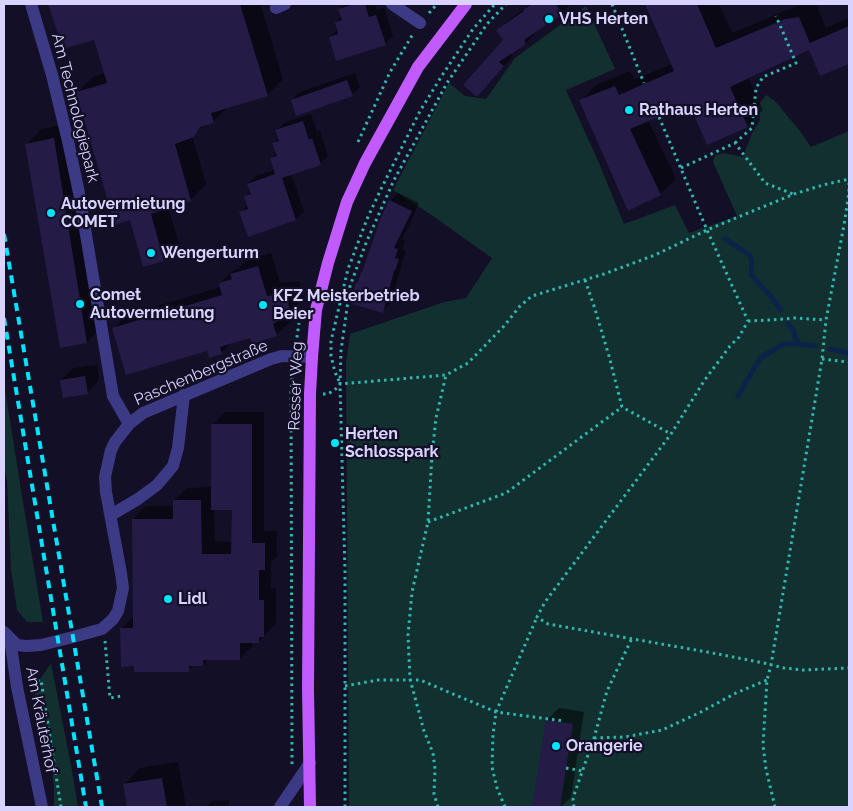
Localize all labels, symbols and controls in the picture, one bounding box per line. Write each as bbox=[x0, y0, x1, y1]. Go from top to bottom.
place label: VHS Herten bbox=[559, 9, 648, 29]
marker: VHS Herten bbox=[543, 13, 555, 25]
street label: Am Technologiepark bbox=[47, 31, 103, 185]
place label: Rathaus Herten bbox=[639, 100, 758, 120]
marker: Rathaus Herten bbox=[623, 104, 635, 116]
place label: Autovermietung COMET bbox=[61, 194, 186, 232]
marker: Autovermietung COMET bbox=[45, 207, 57, 219]
place label: Wengerturm bbox=[161, 243, 259, 263]
marker: Wengerturm bbox=[145, 247, 157, 259]
place label: Comet Autovermietung bbox=[90, 285, 215, 323]
place label: KFZ Meisterbetrieb Beier bbox=[273, 286, 420, 324]
marker: Comet Autovermietung bbox=[74, 298, 86, 310]
marker: KFZ Meisterbetrieb Beier bbox=[257, 299, 269, 311]
street label: Paschenbergstraße bbox=[131, 336, 271, 410]
street label: Resser Weg bbox=[285, 341, 307, 431]
place label: Herten Schlosspark bbox=[345, 424, 439, 462]
marker: Herten Schlosspark bbox=[329, 437, 341, 449]
place label: Lidl bbox=[178, 589, 207, 609]
marker: Lidl bbox=[162, 593, 174, 605]
street label: Am Kräuterhof bbox=[21, 665, 61, 775]
place label: Orangerie bbox=[566, 736, 643, 756]
marker: Orangerie bbox=[550, 740, 562, 752]

